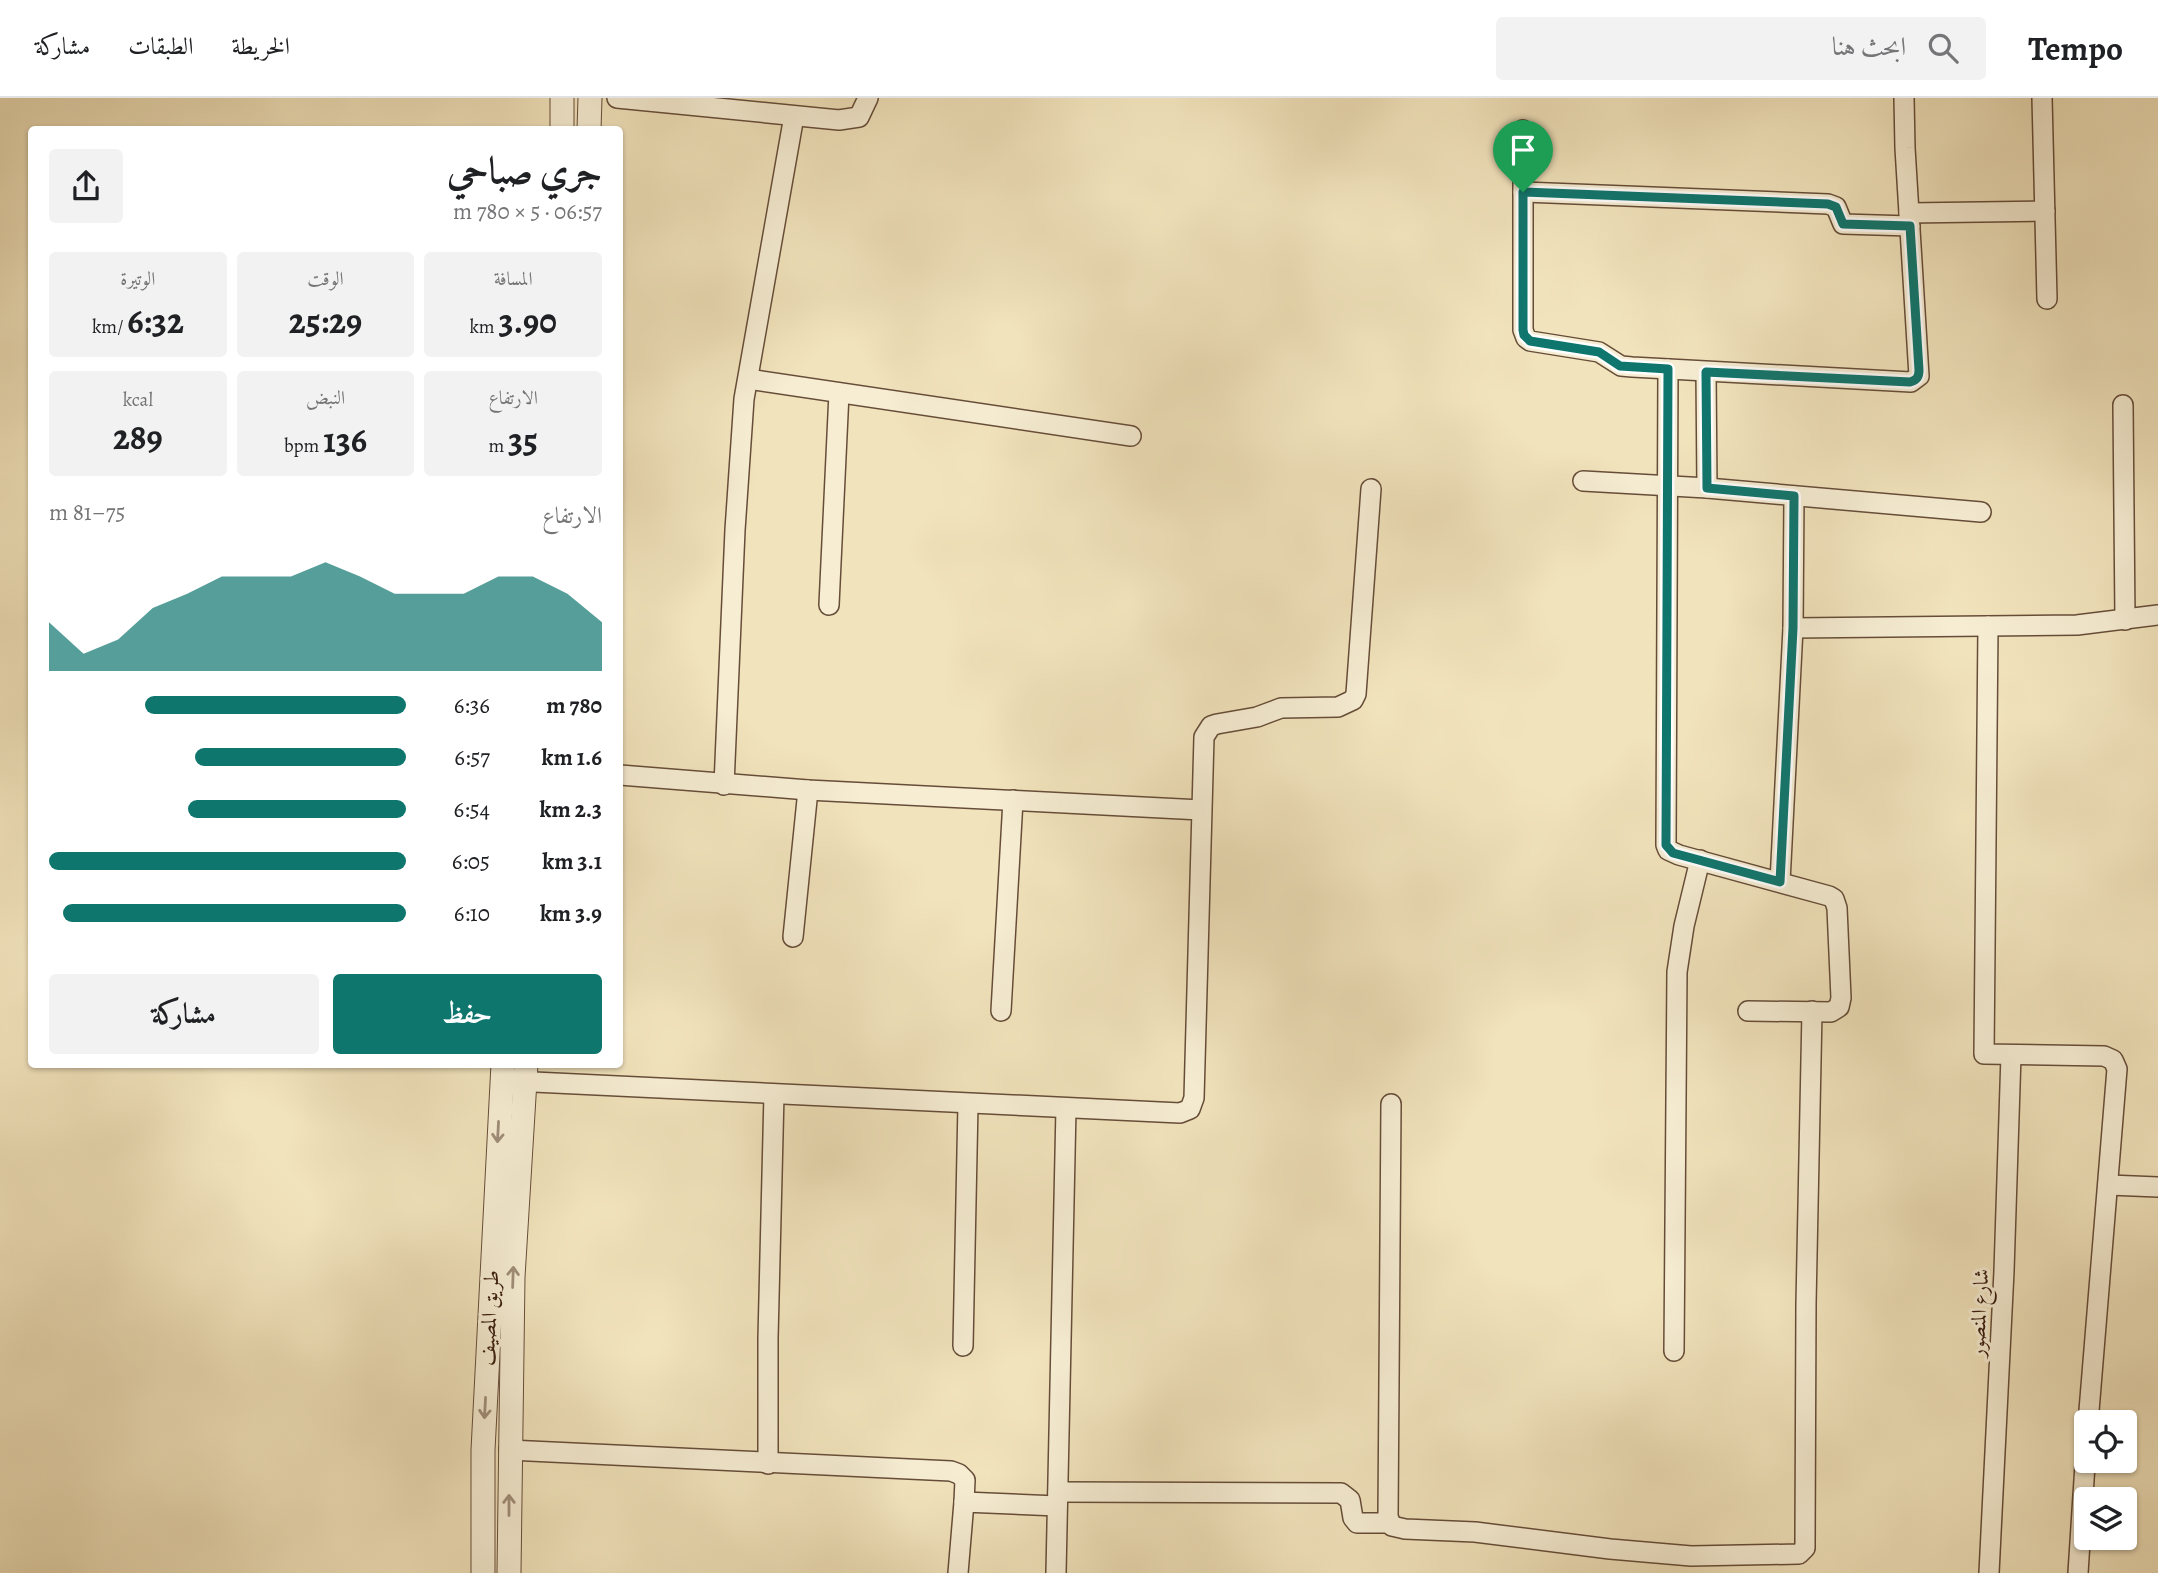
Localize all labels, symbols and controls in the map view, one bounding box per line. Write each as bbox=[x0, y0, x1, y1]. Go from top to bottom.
search box bbox=[1496, 17, 1986, 80]
text: Tempo bbox=[2028, 26, 2123, 71]
text: ابحث هنا bbox=[1832, 29, 1906, 64]
icon: search bbox=[1924, 29, 1962, 67]
text: مشاركة bbox=[35, 30, 90, 62]
text: الطبقات bbox=[128, 30, 194, 62]
text: الخريطة bbox=[232, 30, 290, 62]
pin bbox=[1493, 120, 1553, 192]
icon: arrive bbox=[1504, 131, 1542, 169]
text: جري صباحي bbox=[447, 144, 602, 196]
button: share bbox=[49, 149, 123, 223]
text: 06:57 · 5 × 780 m bbox=[453, 196, 602, 227]
text: الوتيرة bbox=[120, 266, 155, 292]
text: الوقت bbox=[307, 266, 344, 292]
text: المسافة bbox=[494, 266, 533, 292]
text: 6:32 bbox=[127, 297, 184, 345]
text: 25:29 bbox=[289, 297, 362, 345]
text: 3.90 bbox=[498, 297, 557, 345]
text: /km bbox=[92, 314, 127, 340]
text: km bbox=[469, 314, 498, 340]
text: النبض bbox=[306, 385, 345, 411]
text: الارتفاع bbox=[489, 385, 538, 411]
text: kcal bbox=[123, 387, 153, 413]
text: 289 bbox=[113, 413, 163, 461]
text: 136 bbox=[323, 416, 367, 464]
text: 35 bbox=[508, 416, 538, 464]
text: bpm bbox=[284, 433, 323, 459]
text: m bbox=[488, 433, 508, 459]
text: 75–81 m bbox=[49, 497, 125, 528]
text: الارتفاع bbox=[542, 500, 602, 531]
text: 6:36 bbox=[454, 690, 490, 721]
text: 780 m bbox=[546, 690, 602, 721]
text: 6:57 bbox=[454, 742, 490, 773]
text: 1.6 km bbox=[542, 742, 602, 773]
text: 6:54 bbox=[454, 794, 490, 825]
text: 2.3 km bbox=[539, 794, 602, 825]
text: 6:05 bbox=[452, 846, 490, 877]
text: 3.1 km bbox=[542, 846, 602, 877]
text: 6:10 bbox=[454, 898, 490, 929]
text: 3.9 km bbox=[540, 898, 602, 929]
button: مشاركة bbox=[49, 974, 319, 1054]
button: حفظ bbox=[333, 974, 602, 1054]
one-way arrow bbox=[492, 1120, 505, 1143]
one-way arrow bbox=[506, 1266, 519, 1289]
street label: شارع المنصور bbox=[1963, 1268, 1999, 1360]
street label: طريق المصيف bbox=[473, 1269, 505, 1367]
one-way arrow bbox=[478, 1396, 491, 1419]
map controls bbox=[2074, 1410, 2137, 1550]
button: locate bbox=[2074, 1410, 2137, 1473]
button: layers bbox=[2074, 1487, 2137, 1550]
one-way arrow bbox=[502, 1494, 516, 1517]

